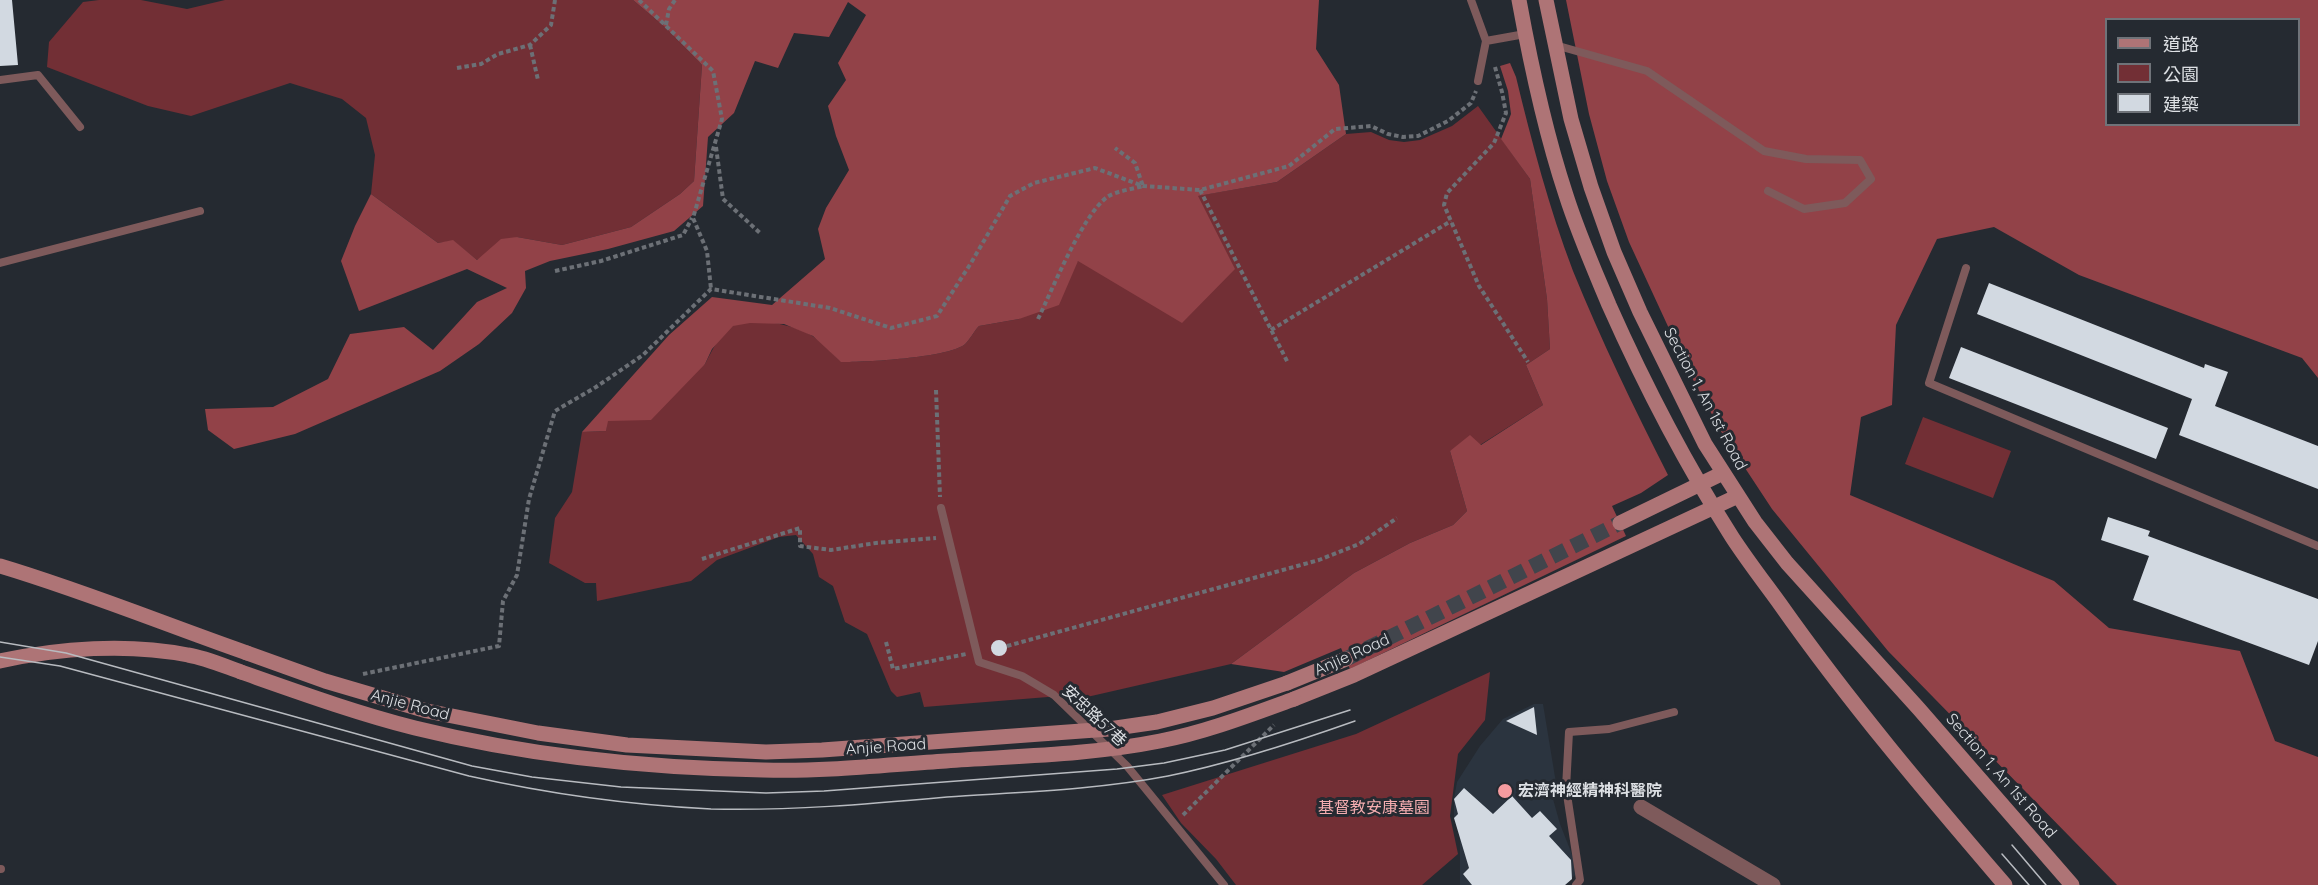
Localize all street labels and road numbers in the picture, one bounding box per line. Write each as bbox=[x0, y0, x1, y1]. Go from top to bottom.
street label: Section 1, An 1st Road bbox=[1659, 324, 1751, 474]
street label: Anjie Road bbox=[1311, 630, 1393, 680]
street label: 安忠路57巷 bbox=[1058, 681, 1130, 751]
street label: Anjie Road bbox=[369, 685, 451, 725]
street label: Section 1, An 1st Road bbox=[1942, 710, 2060, 842]
street label: Anjie Road bbox=[845, 735, 927, 759]

